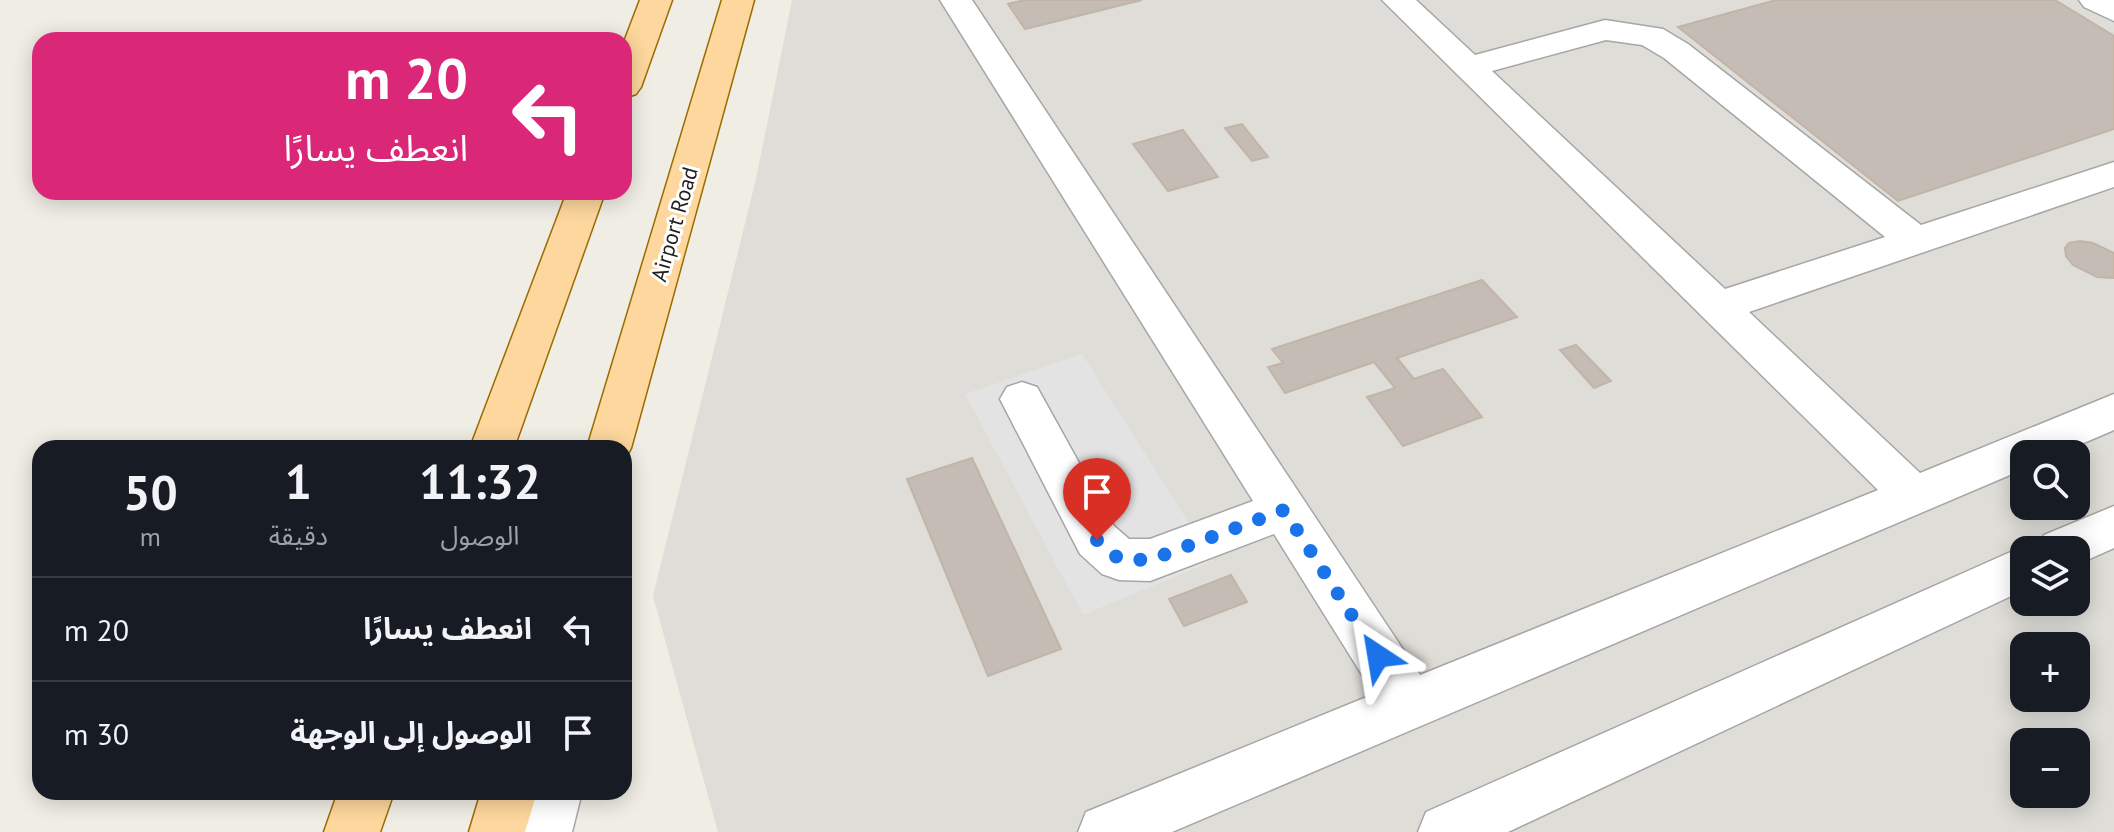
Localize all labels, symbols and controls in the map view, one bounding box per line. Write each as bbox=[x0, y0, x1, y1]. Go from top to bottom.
text: 20 m bbox=[345, 42, 468, 114]
icon: left bbox=[496, 64, 600, 168]
text: انعطف يسارًا bbox=[284, 124, 468, 171]
street label: Airport Road bbox=[644, 163, 704, 285]
map controls bbox=[2010, 440, 2090, 808]
button: search bbox=[2010, 440, 2090, 520]
text: 1 bbox=[285, 450, 312, 512]
text: 11:32 bbox=[419, 450, 541, 512]
pin bbox=[1063, 458, 1131, 540]
text: 50 bbox=[123, 461, 178, 523]
icon: arrive bbox=[1075, 470, 1119, 514]
text: دقيقة bbox=[269, 519, 328, 552]
text: الوصول bbox=[440, 519, 520, 552]
text: m bbox=[140, 520, 161, 553]
button: layers bbox=[2010, 536, 2090, 616]
icon: left bbox=[556, 607, 600, 651]
text: انعطف يسارًا bbox=[363, 608, 532, 647]
text: 20 m bbox=[64, 610, 129, 649]
position arrow bbox=[1336, 614, 1420, 698]
button: + bbox=[2010, 632, 2090, 712]
icon: arrive bbox=[556, 711, 600, 755]
text: الوصول إلى الوجهة bbox=[290, 712, 532, 751]
text: 30 m bbox=[64, 714, 129, 753]
button: − bbox=[2010, 728, 2090, 808]

